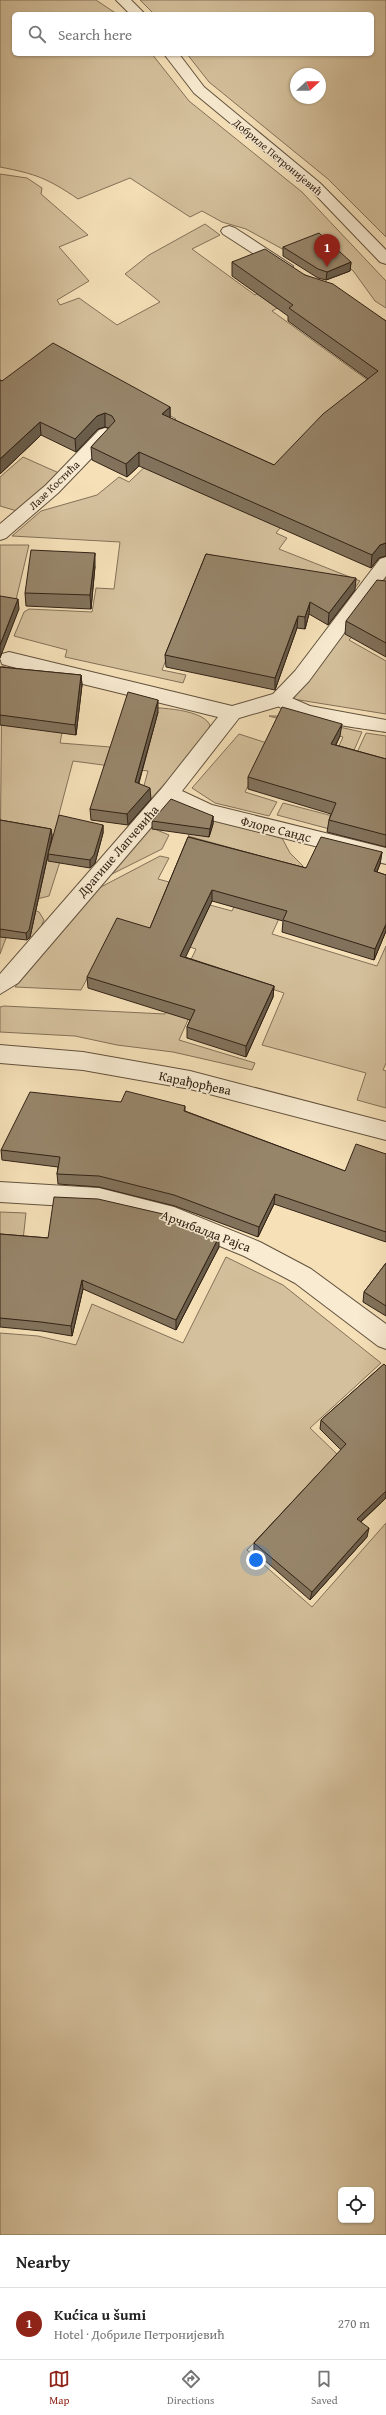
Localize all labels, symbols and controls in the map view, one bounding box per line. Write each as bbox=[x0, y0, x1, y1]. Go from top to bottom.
search box bbox=[12, 12, 374, 56]
icon: search bbox=[26, 23, 48, 45]
text: Search here bbox=[58, 24, 132, 45]
north arrow bbox=[290, 68, 326, 104]
street label: Добриле Петронијевић bbox=[229, 114, 327, 200]
pin: 1 bbox=[314, 234, 340, 267]
street label: Лазе Костића bbox=[25, 456, 84, 513]
street label: Драгише Лапчевића bbox=[72, 800, 164, 902]
street label: Флоре Сандс bbox=[239, 811, 313, 847]
street label: Карађорђева bbox=[157, 1066, 234, 1100]
street label: Арчибалда Рајса bbox=[159, 1205, 254, 1257]
your location bbox=[246, 1550, 266, 1570]
map controls bbox=[338, 2187, 374, 2223]
button: locate bbox=[338, 2187, 374, 2223]
text: Nearby bbox=[16, 2249, 70, 2274]
text: Kućica u šumi bbox=[54, 2304, 146, 2325]
text: 1 bbox=[26, 2314, 32, 2333]
text: 270 m bbox=[338, 2314, 370, 2333]
text: Hotel · Добриле Петронијевић bbox=[54, 2325, 225, 2344]
tab: Map bbox=[48, 2368, 70, 2408]
tab: Directions bbox=[167, 2368, 214, 2408]
tab: Saved bbox=[311, 2368, 338, 2408]

